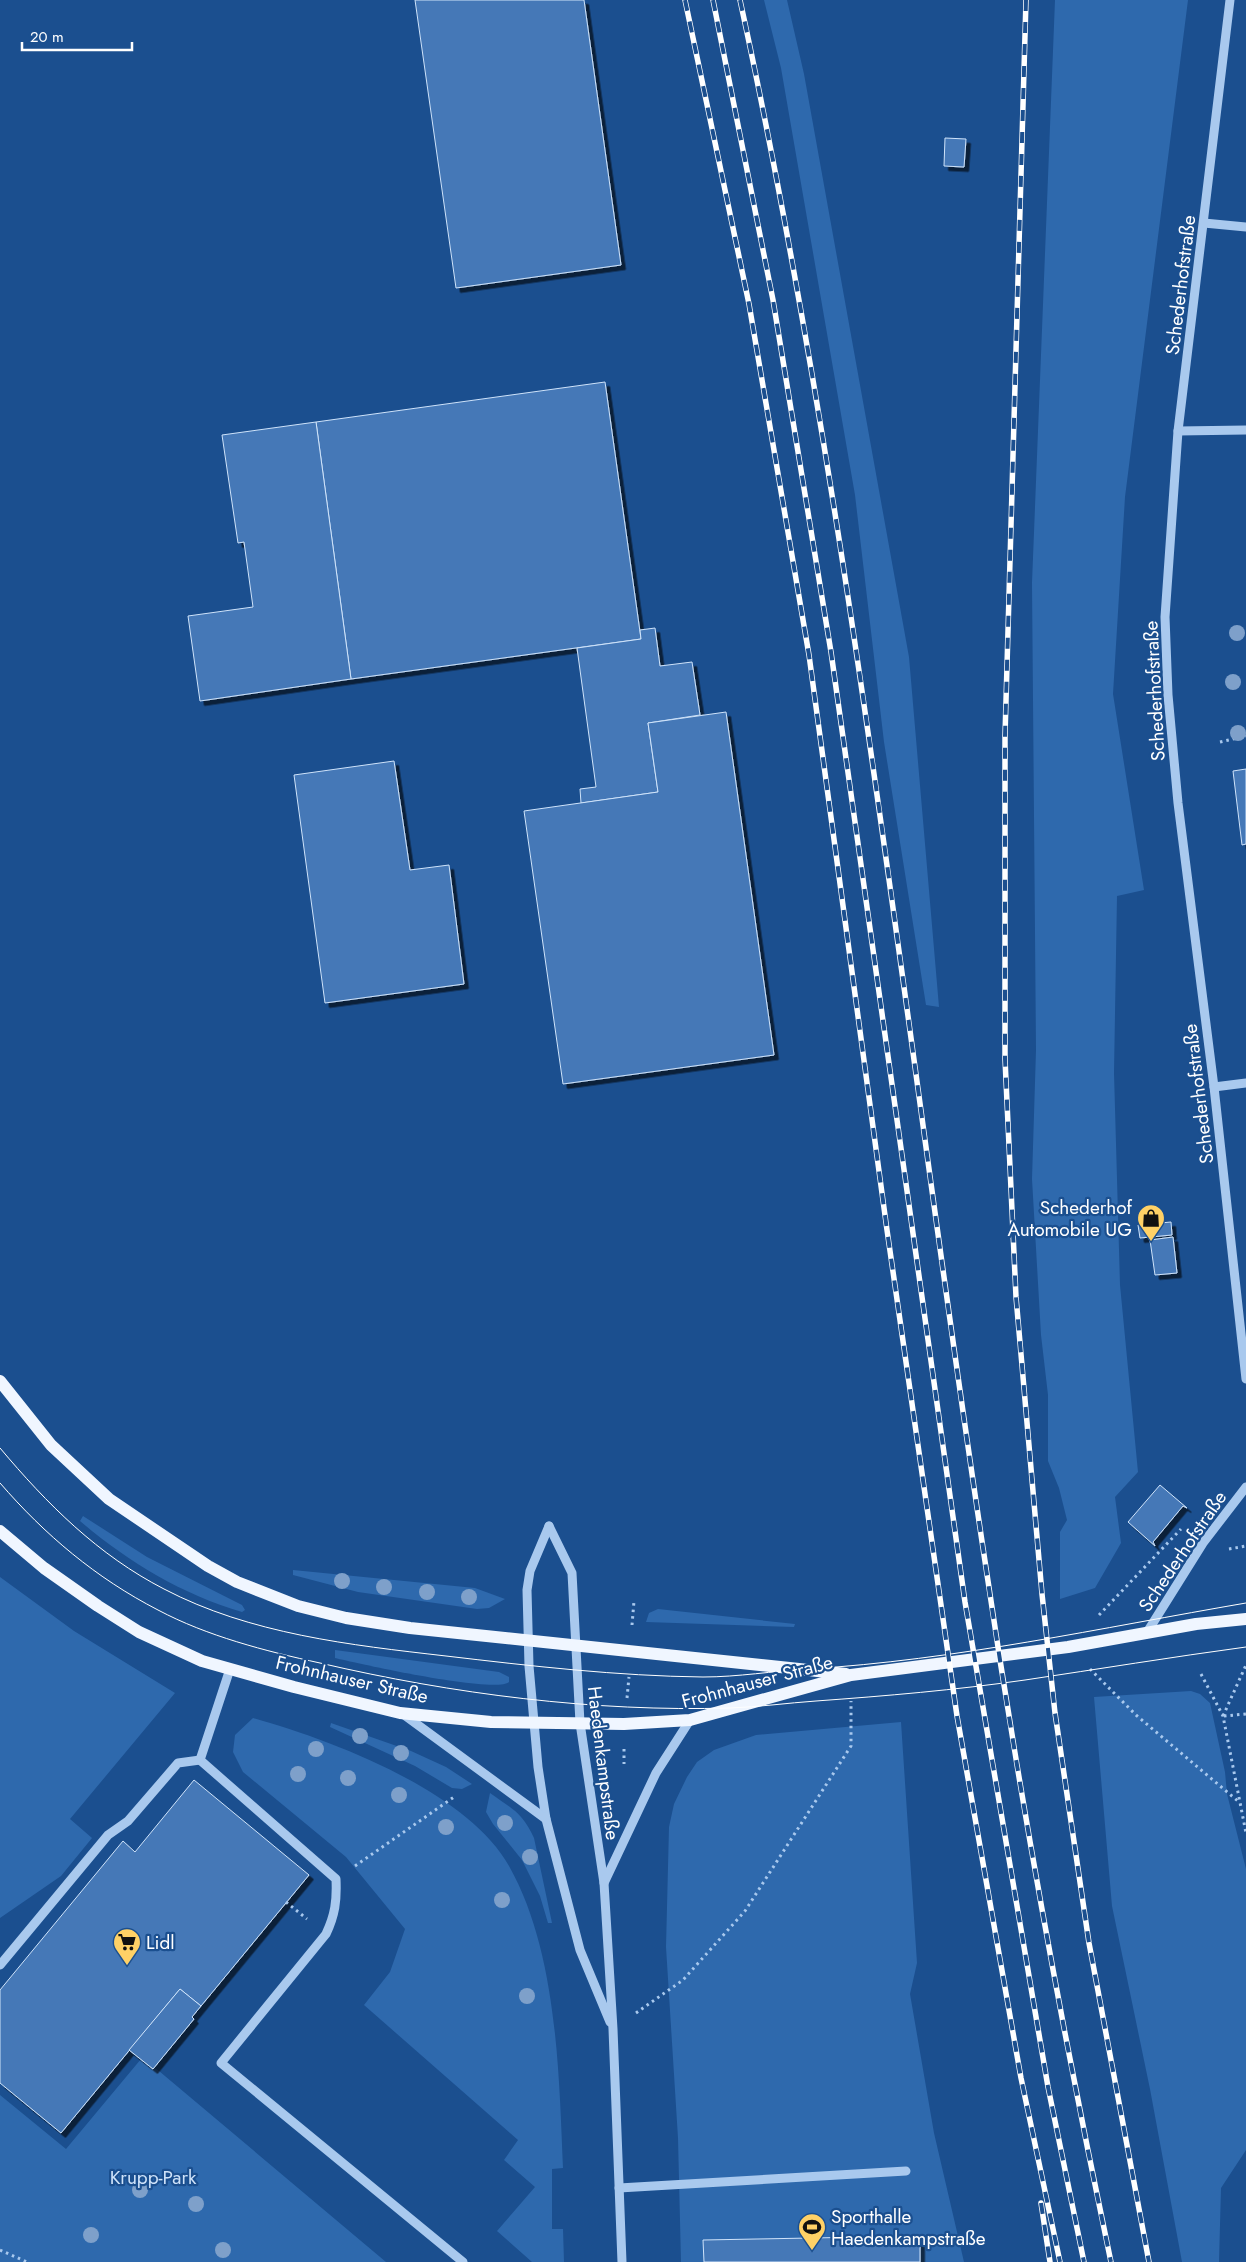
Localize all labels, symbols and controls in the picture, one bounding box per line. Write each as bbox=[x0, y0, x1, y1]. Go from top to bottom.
scale bar bbox=[22, 20, 132, 52]
text: 20 m bbox=[30, 26, 64, 48]
street label: Schederhofstraße bbox=[1159, 213, 1202, 356]
street label: Schederhofstraße bbox=[1137, 620, 1172, 762]
street label: Schederhofstraße bbox=[1177, 1022, 1220, 1165]
place label: Schederhof Automobile UG bbox=[1007, 1194, 1133, 1243]
shop icon: Schederhof Automobile UG bbox=[1136, 1203, 1166, 1242]
street label: Schederhofstraße bbox=[1132, 1485, 1233, 1617]
street label: Frohnhauser Straße bbox=[678, 1648, 836, 1715]
street label: Frohnhauser Straße bbox=[273, 1649, 431, 1710]
street label: Haedenkampstraße bbox=[581, 1685, 626, 1842]
supermarket icon: Lidl bbox=[112, 1927, 142, 1966]
place label: Lidl bbox=[146, 1929, 175, 1956]
park label: Krupp-Park bbox=[110, 2164, 197, 2191]
place label: Sporthalle Haedenkampstraße bbox=[831, 2203, 986, 2252]
sports icon: Sporthalle Haedenkampstraße bbox=[797, 2212, 827, 2251]

